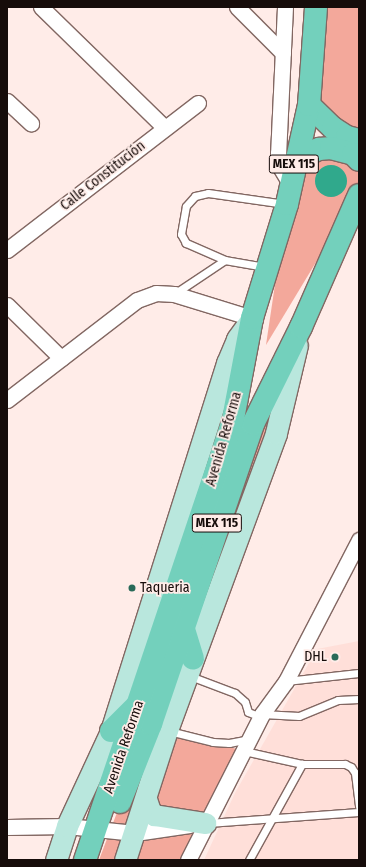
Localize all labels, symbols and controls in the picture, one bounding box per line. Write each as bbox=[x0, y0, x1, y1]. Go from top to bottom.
street label: Calle Constitución bbox=[57, 138, 149, 214]
road number: MEX 115 bbox=[268, 153, 320, 175]
street label: Avenida Reforma bbox=[203, 390, 245, 488]
road number: MEX 115 bbox=[191, 512, 243, 534]
place label: Taqueria bbox=[140, 580, 190, 596]
marker: Taqueria bbox=[127, 583, 137, 593]
place label: DHL bbox=[304, 649, 327, 665]
marker: DHL bbox=[330, 652, 340, 662]
street label: Avenida Reforma bbox=[100, 698, 148, 796]

